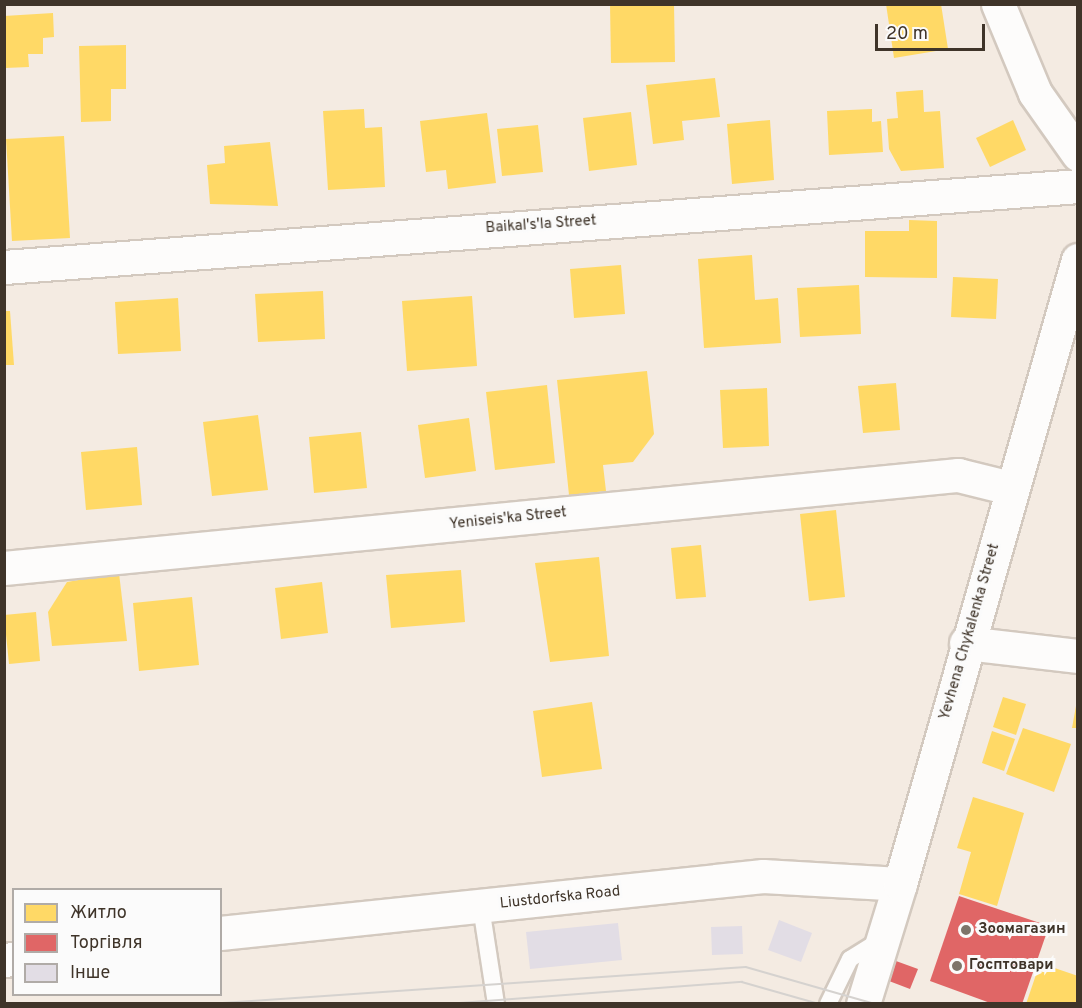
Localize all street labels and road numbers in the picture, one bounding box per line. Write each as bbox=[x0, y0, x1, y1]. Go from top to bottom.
street label: Baikal's'la Street bbox=[485, 212, 597, 238]
street label: Yeniseis'ka Street bbox=[448, 504, 568, 534]
street label: Yevhena Chykalenka Street bbox=[936, 542, 1004, 722]
street label: Liustdorfska Road bbox=[499, 883, 621, 913]

